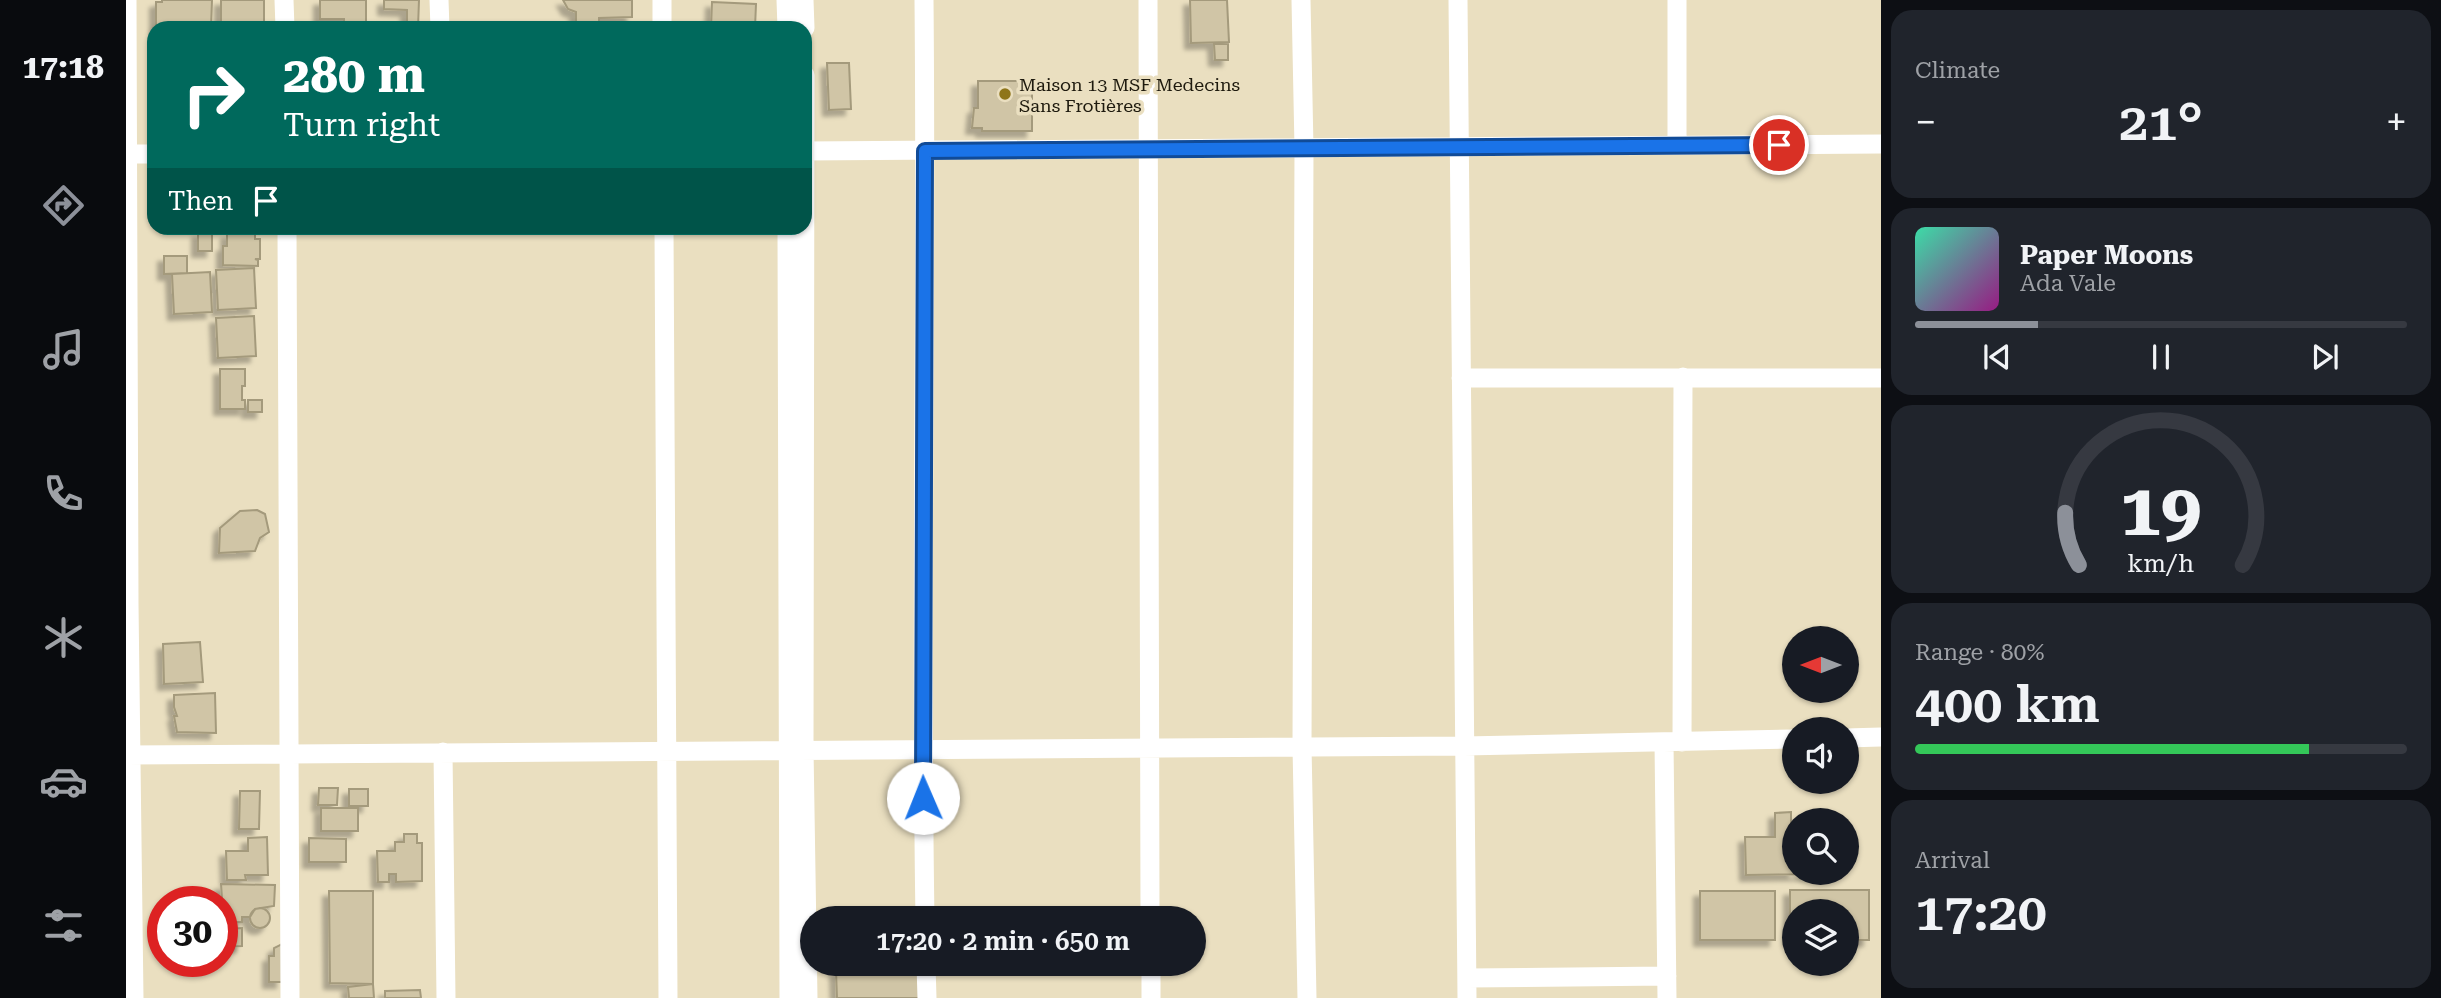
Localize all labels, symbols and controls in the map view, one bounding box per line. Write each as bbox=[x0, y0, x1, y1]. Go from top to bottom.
text: 280 m bbox=[283, 47, 425, 104]
text: 17:18 bbox=[22, 48, 104, 86]
icon: right bbox=[168, 49, 259, 140]
text: Climate bbox=[1915, 57, 2000, 84]
place label: Maison 13 MSF Medecins Sans Frotières bbox=[1019, 74, 1240, 116]
marker: Maison 13 MSF Medecins Sans Frotières bbox=[997, 86, 1013, 102]
text: 21° bbox=[2119, 92, 2203, 153]
text: − bbox=[1915, 100, 1936, 144]
text: + bbox=[2386, 100, 2407, 144]
text: Turn right bbox=[283, 106, 440, 144]
pin bbox=[1749, 115, 1809, 175]
icon: arrive bbox=[1760, 126, 1798, 164]
icon: directions bbox=[39, 181, 88, 230]
icon: arrive bbox=[247, 182, 285, 220]
text: Then bbox=[168, 186, 233, 216]
text: Paper Moons bbox=[2020, 240, 2193, 270]
text: Ada Vale bbox=[2020, 270, 2116, 297]
icon: music bbox=[39, 325, 88, 374]
icon: previous bbox=[1978, 338, 2016, 376]
icon: pause bbox=[2142, 338, 2180, 376]
icon: next bbox=[2306, 338, 2344, 376]
text: 19 bbox=[2120, 468, 2202, 553]
icon: phone bbox=[39, 469, 88, 518]
text: km/h bbox=[2128, 549, 2194, 578]
icon: climate bbox=[39, 613, 88, 662]
north arrow bbox=[1782, 626, 1858, 704]
map controls bbox=[1782, 626, 1859, 976]
text: Range · 80% bbox=[1915, 639, 2044, 666]
text: 400 km bbox=[1915, 674, 2100, 735]
button: sound bbox=[1782, 717, 1859, 794]
icon: car bbox=[39, 757, 88, 806]
position arrow bbox=[886, 761, 960, 835]
button: search bbox=[1782, 808, 1859, 885]
text: Arrival bbox=[1915, 847, 1990, 874]
text: 17:20 bbox=[1915, 882, 2047, 943]
speed limit sign: 30 bbox=[147, 886, 238, 977]
button: layers bbox=[1782, 899, 1859, 976]
icon: filters bbox=[39, 901, 88, 950]
text: 17:20 · 2 min · 650 m bbox=[876, 926, 1130, 956]

